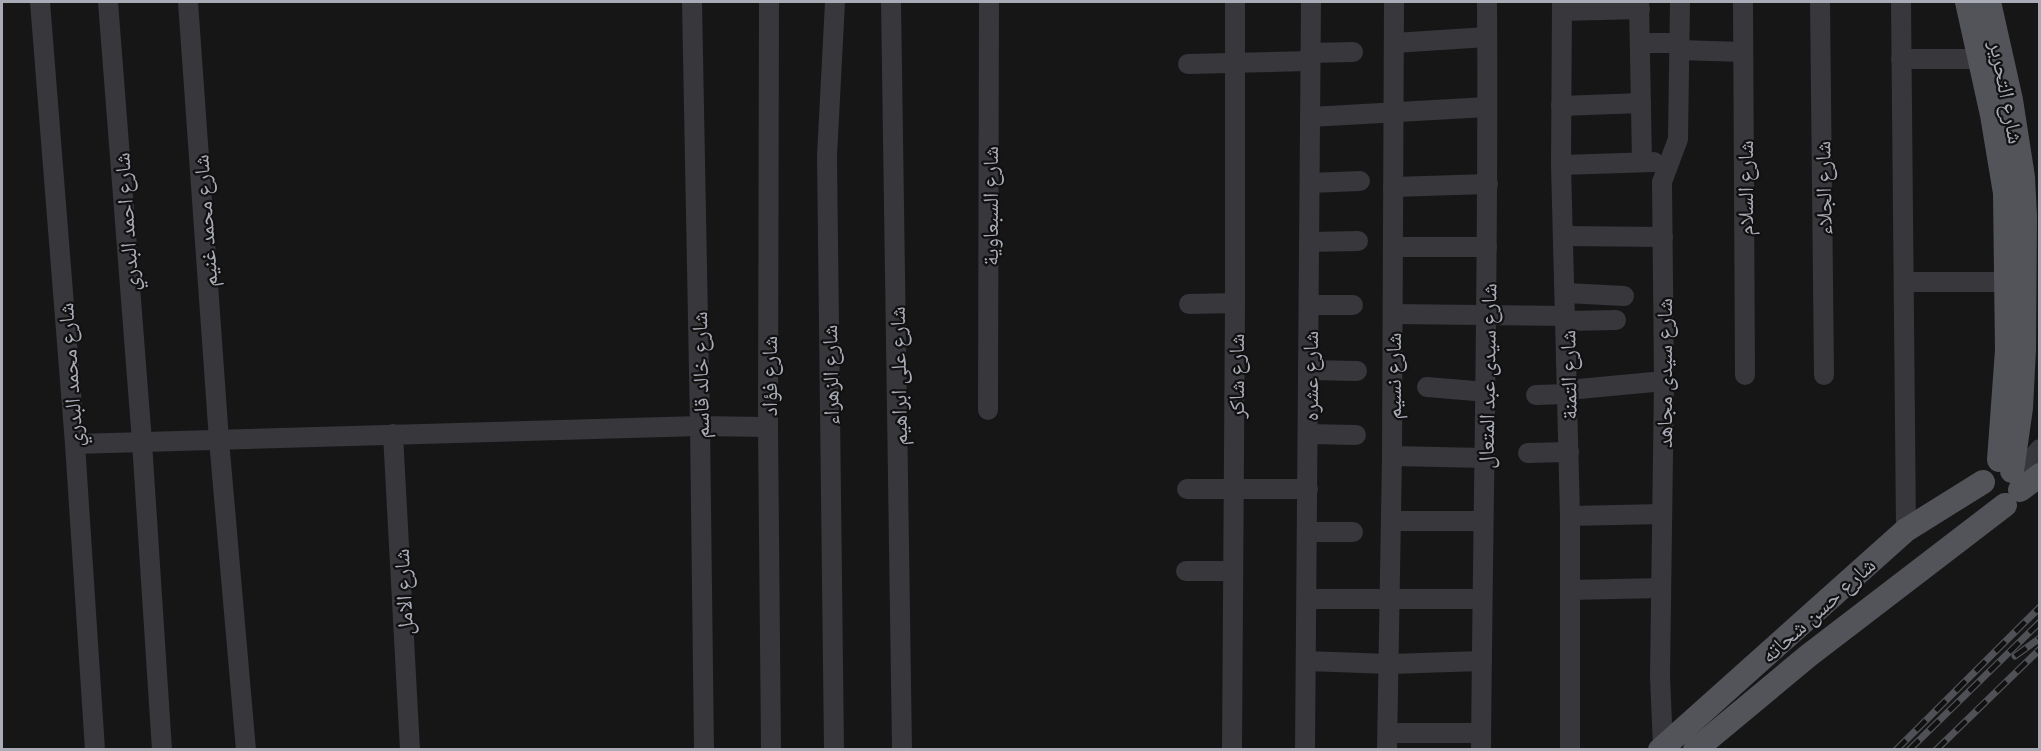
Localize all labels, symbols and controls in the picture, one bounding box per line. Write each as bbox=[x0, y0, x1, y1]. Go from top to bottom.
street label: شارع التحرير bbox=[1983, 37, 2031, 146]
street label: شارع السلام bbox=[1731, 140, 1760, 236]
street label: شارع الجلاء bbox=[1808, 141, 1838, 235]
street label: شارع السبعاوية bbox=[976, 146, 1004, 266]
street label: شارع احمد البدري bbox=[107, 151, 148, 292]
street label: شارع محمد غنيم bbox=[186, 154, 225, 288]
street label: شارع سيدى عبد المتعال bbox=[1471, 283, 1503, 469]
street label: شارع سيدى مجاهد bbox=[1650, 298, 1678, 448]
street label: شارع محمد البدري bbox=[51, 302, 93, 448]
street label: شارع على ابراهيم bbox=[883, 306, 914, 446]
street label: شارع خالد قاسم bbox=[685, 311, 716, 439]
street label: شارع الزهراء bbox=[815, 325, 845, 425]
street label: شارع التمنة bbox=[1553, 330, 1583, 420]
street label: شارع عشره bbox=[1296, 331, 1324, 421]
street label: شارع نسيم bbox=[1379, 333, 1408, 419]
street label: شارع شاكر bbox=[1222, 334, 1250, 419]
street label: شارع فؤاد bbox=[755, 336, 783, 416]
street label: شارع الامل bbox=[387, 548, 419, 636]
street label: شارع حسن شحاته bbox=[1754, 551, 1881, 669]

